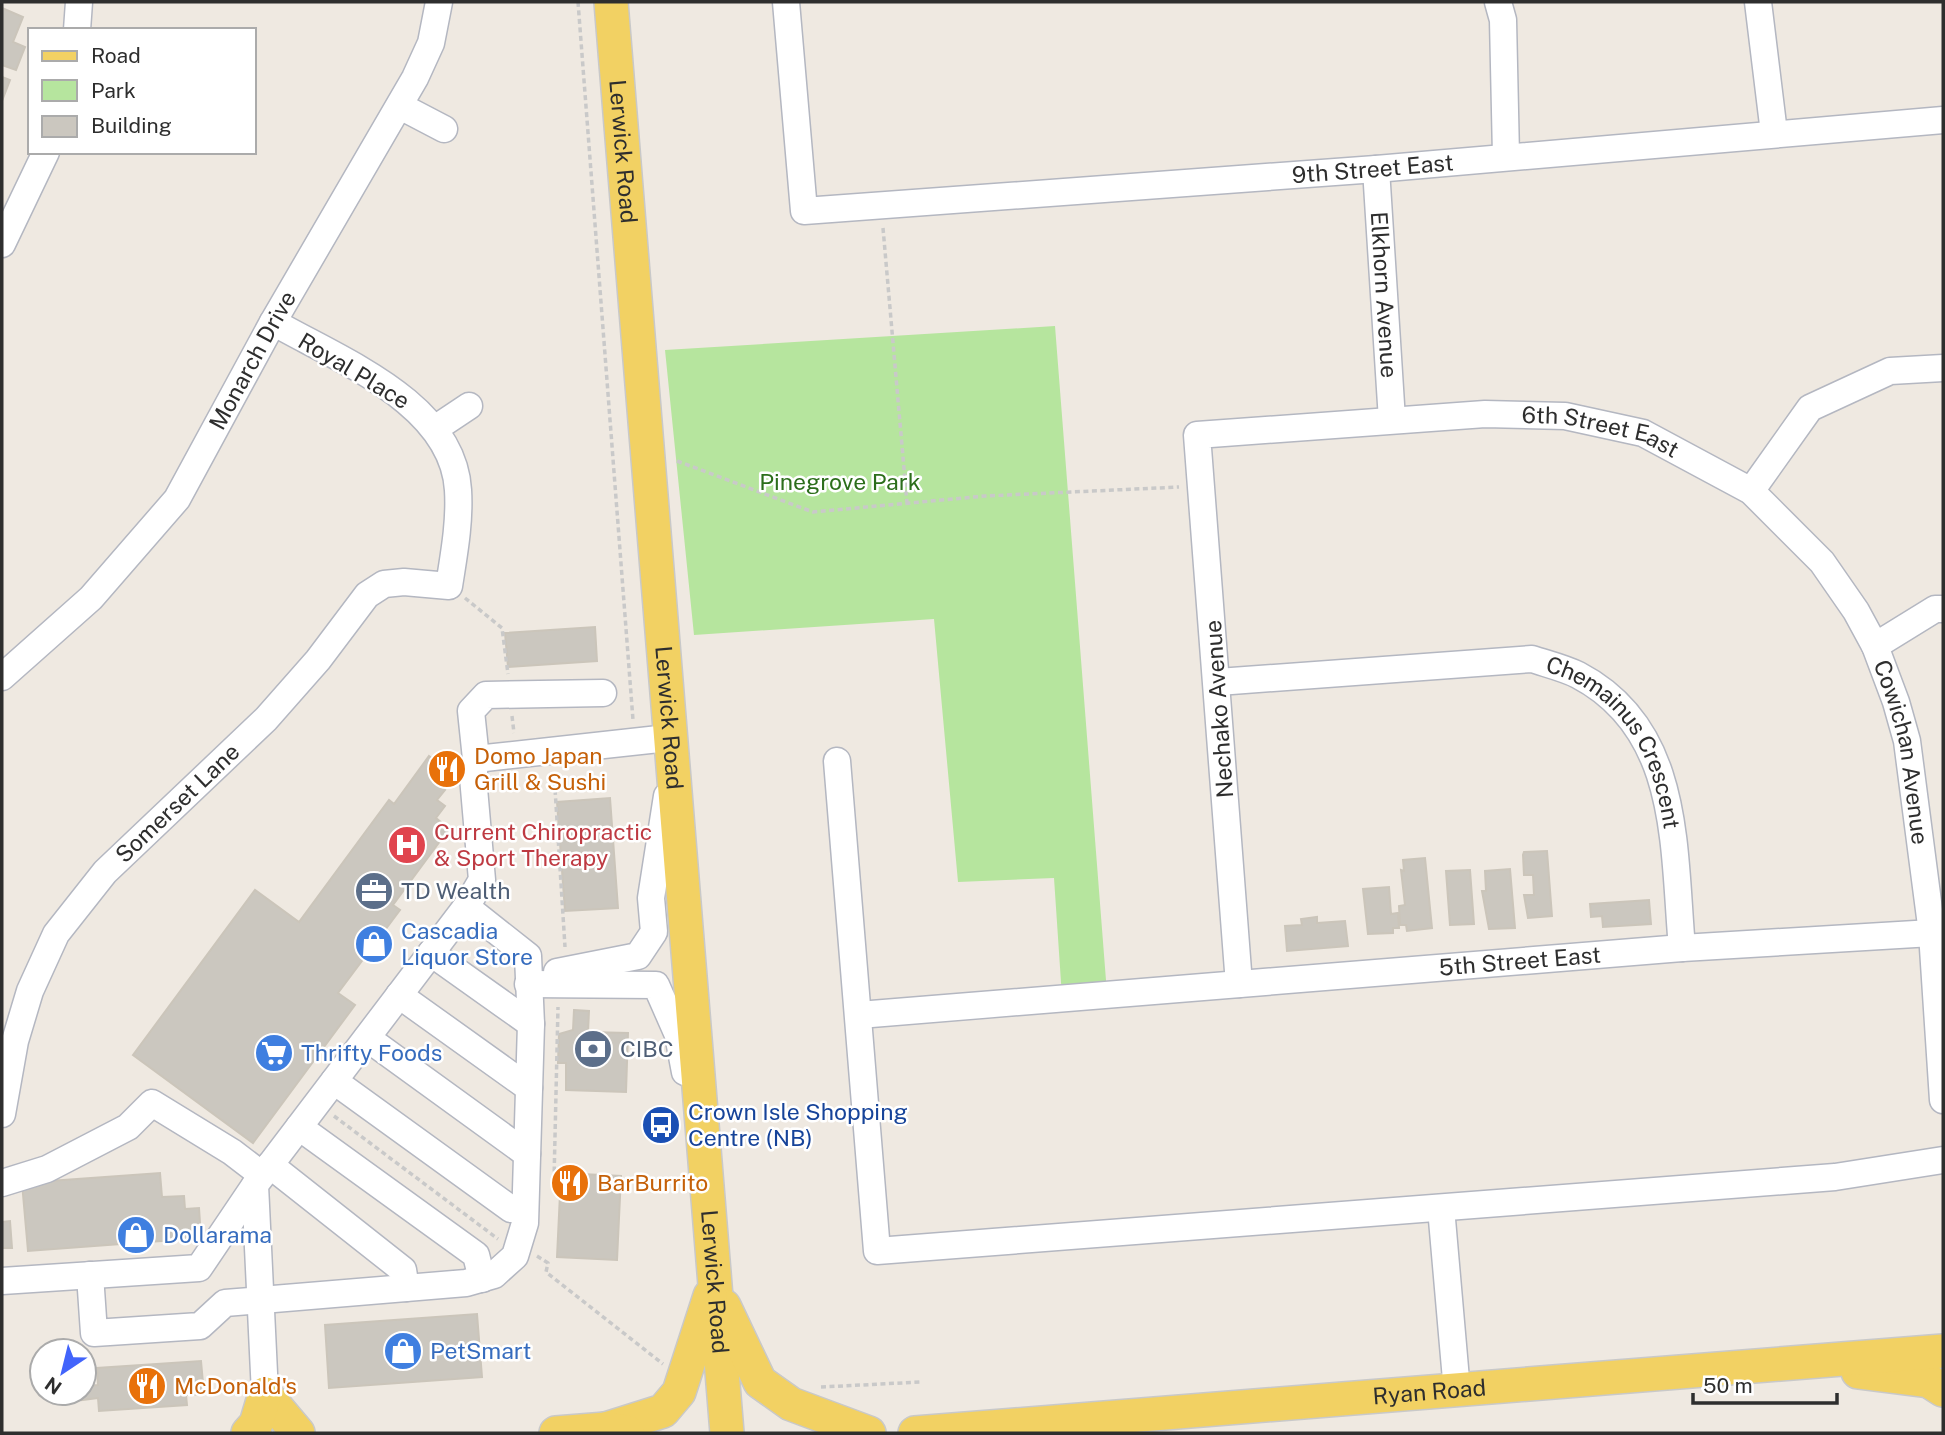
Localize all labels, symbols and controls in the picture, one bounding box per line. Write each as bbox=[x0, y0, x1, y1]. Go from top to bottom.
legend bbox=[28, 28, 256, 154]
text: Road bbox=[91, 43, 141, 68]
text: Park bbox=[91, 78, 136, 103]
street label: Lerwick Road bbox=[604, 78, 643, 224]
text: Building bbox=[91, 113, 172, 138]
street label: 9th Street East bbox=[1291, 148, 1455, 188]
street label: Elkhorn Avenue bbox=[1366, 211, 1403, 379]
street label: Monarch Drive bbox=[203, 286, 301, 434]
street label: Royal Place bbox=[294, 327, 415, 414]
street label: 6th Street East bbox=[1521, 401, 1684, 463]
park label: Pinegrove Park bbox=[759, 468, 921, 495]
street label: Nechako Avenue bbox=[1199, 619, 1238, 799]
street label: Lerwick Road bbox=[650, 645, 689, 791]
street label: Chemainus Crescent bbox=[1543, 650, 1686, 831]
street label: Cowichan Avenue bbox=[1868, 656, 1934, 846]
street label: Somerset Lane bbox=[110, 738, 245, 868]
place label: Domo Japan Grill & Sushi bbox=[474, 742, 606, 795]
restaurant icon: Domo Japan Grill & Sushi bbox=[426, 748, 468, 790]
place label: Current Chiropractic & Sport Therapy bbox=[434, 818, 652, 871]
hospital icon: Current Chiropractic & Sport Therapy bbox=[386, 824, 428, 866]
office icon: TD Wealth bbox=[353, 870, 395, 912]
place label: TD Wealth bbox=[401, 877, 510, 904]
place label: Cascadia Liquor Store bbox=[401, 917, 533, 970]
shop icon: Cascadia Liquor Store bbox=[353, 923, 395, 965]
street label: 5th Street East bbox=[1438, 941, 1602, 981]
bank icon: CIBC bbox=[572, 1028, 614, 1070]
supermarket icon: Thrifty Foods bbox=[253, 1032, 295, 1074]
place label: CIBC bbox=[620, 1035, 674, 1062]
place label: Thrifty Foods bbox=[301, 1039, 442, 1066]
place label: Crown Isle Shopping Centre (NB) bbox=[688, 1098, 908, 1151]
bus stop icon: Crown Isle Shopping Centre (NB) bbox=[640, 1104, 682, 1146]
restaurant icon: BarBurrito bbox=[549, 1162, 591, 1204]
place label: BarBurrito bbox=[597, 1169, 708, 1196]
street label: Lerwick Road bbox=[696, 1209, 735, 1355]
shop icon: Dollarama bbox=[115, 1214, 157, 1256]
place label: Dollarama bbox=[163, 1221, 272, 1248]
shop icon: PetSmart bbox=[382, 1330, 424, 1372]
north arrow bbox=[28, 1337, 98, 1407]
place label: PetSmart bbox=[430, 1337, 531, 1364]
scale bar bbox=[1693, 1362, 1836, 1406]
restaurant icon: McDonald's bbox=[126, 1365, 168, 1407]
place label: McDonald's bbox=[174, 1372, 297, 1399]
text: N bbox=[41, 1373, 66, 1399]
street label: Ryan Road bbox=[1372, 1373, 1487, 1409]
text: 50 m bbox=[1703, 1373, 1753, 1398]

